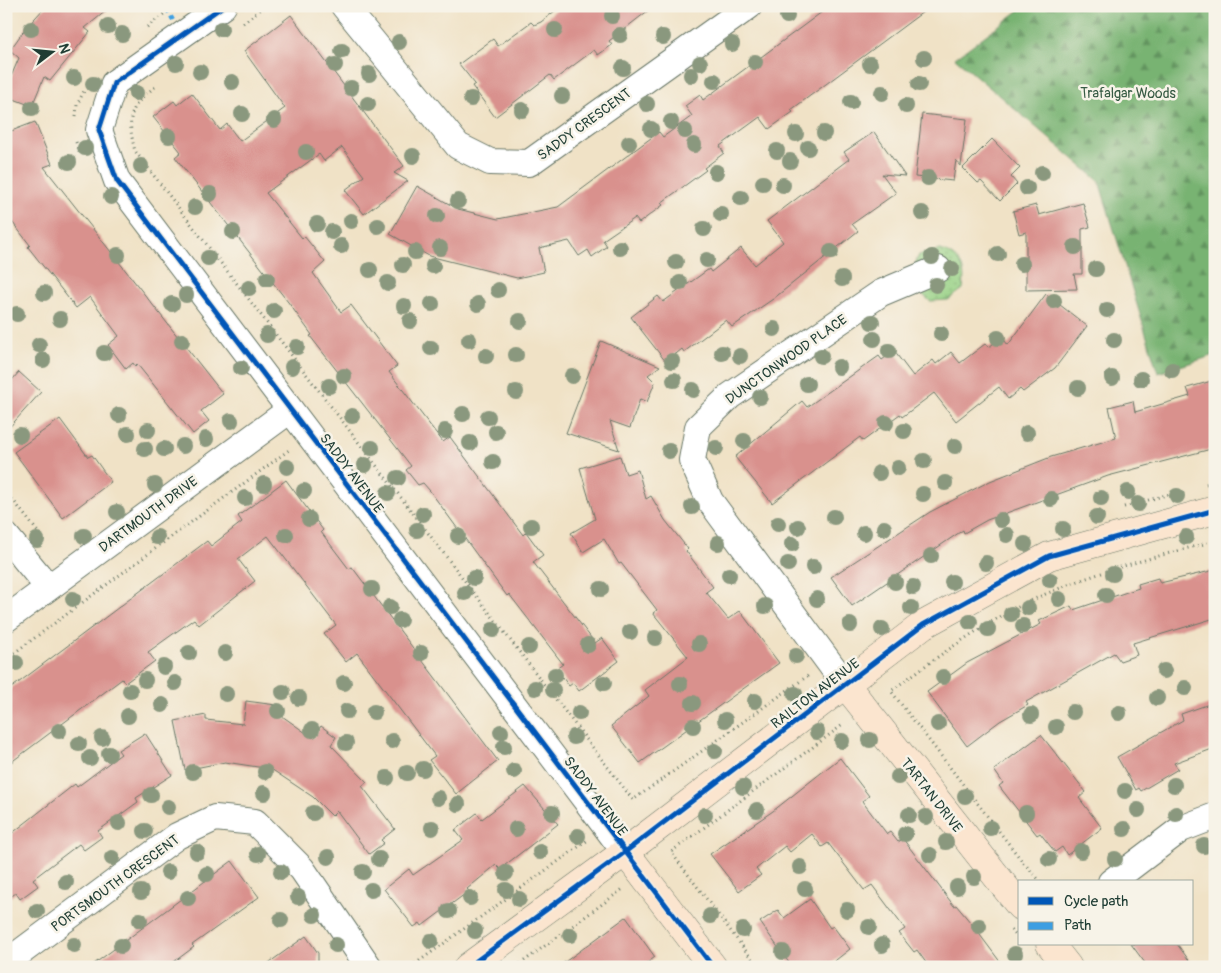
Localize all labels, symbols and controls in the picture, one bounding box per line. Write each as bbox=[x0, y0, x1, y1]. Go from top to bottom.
north arrow bbox=[28, 28, 78, 78]
text: N bbox=[55, 42, 73, 55]
street label: SADDY CRESCENT bbox=[534, 85, 635, 164]
park label: Trafalgar Woods bbox=[1080, 85, 1177, 102]
street label: DUNCTONWOOD PLACE bbox=[722, 311, 850, 408]
street label: SADDY AVENUE bbox=[316, 430, 387, 516]
street label: DARTMOUTH DRIVE bbox=[96, 473, 201, 556]
street label: RAILTON AVENUE bbox=[768, 655, 863, 732]
street label: SADDY AVENUE bbox=[560, 753, 631, 839]
street label: TARTAN DRIVE bbox=[897, 755, 966, 836]
street label: PORTSMOUTH CRESCENT bbox=[48, 831, 183, 936]
legend bbox=[1018, 880, 1194, 946]
text: Cycle path bbox=[1064, 892, 1128, 911]
text: Path bbox=[1064, 916, 1091, 935]

